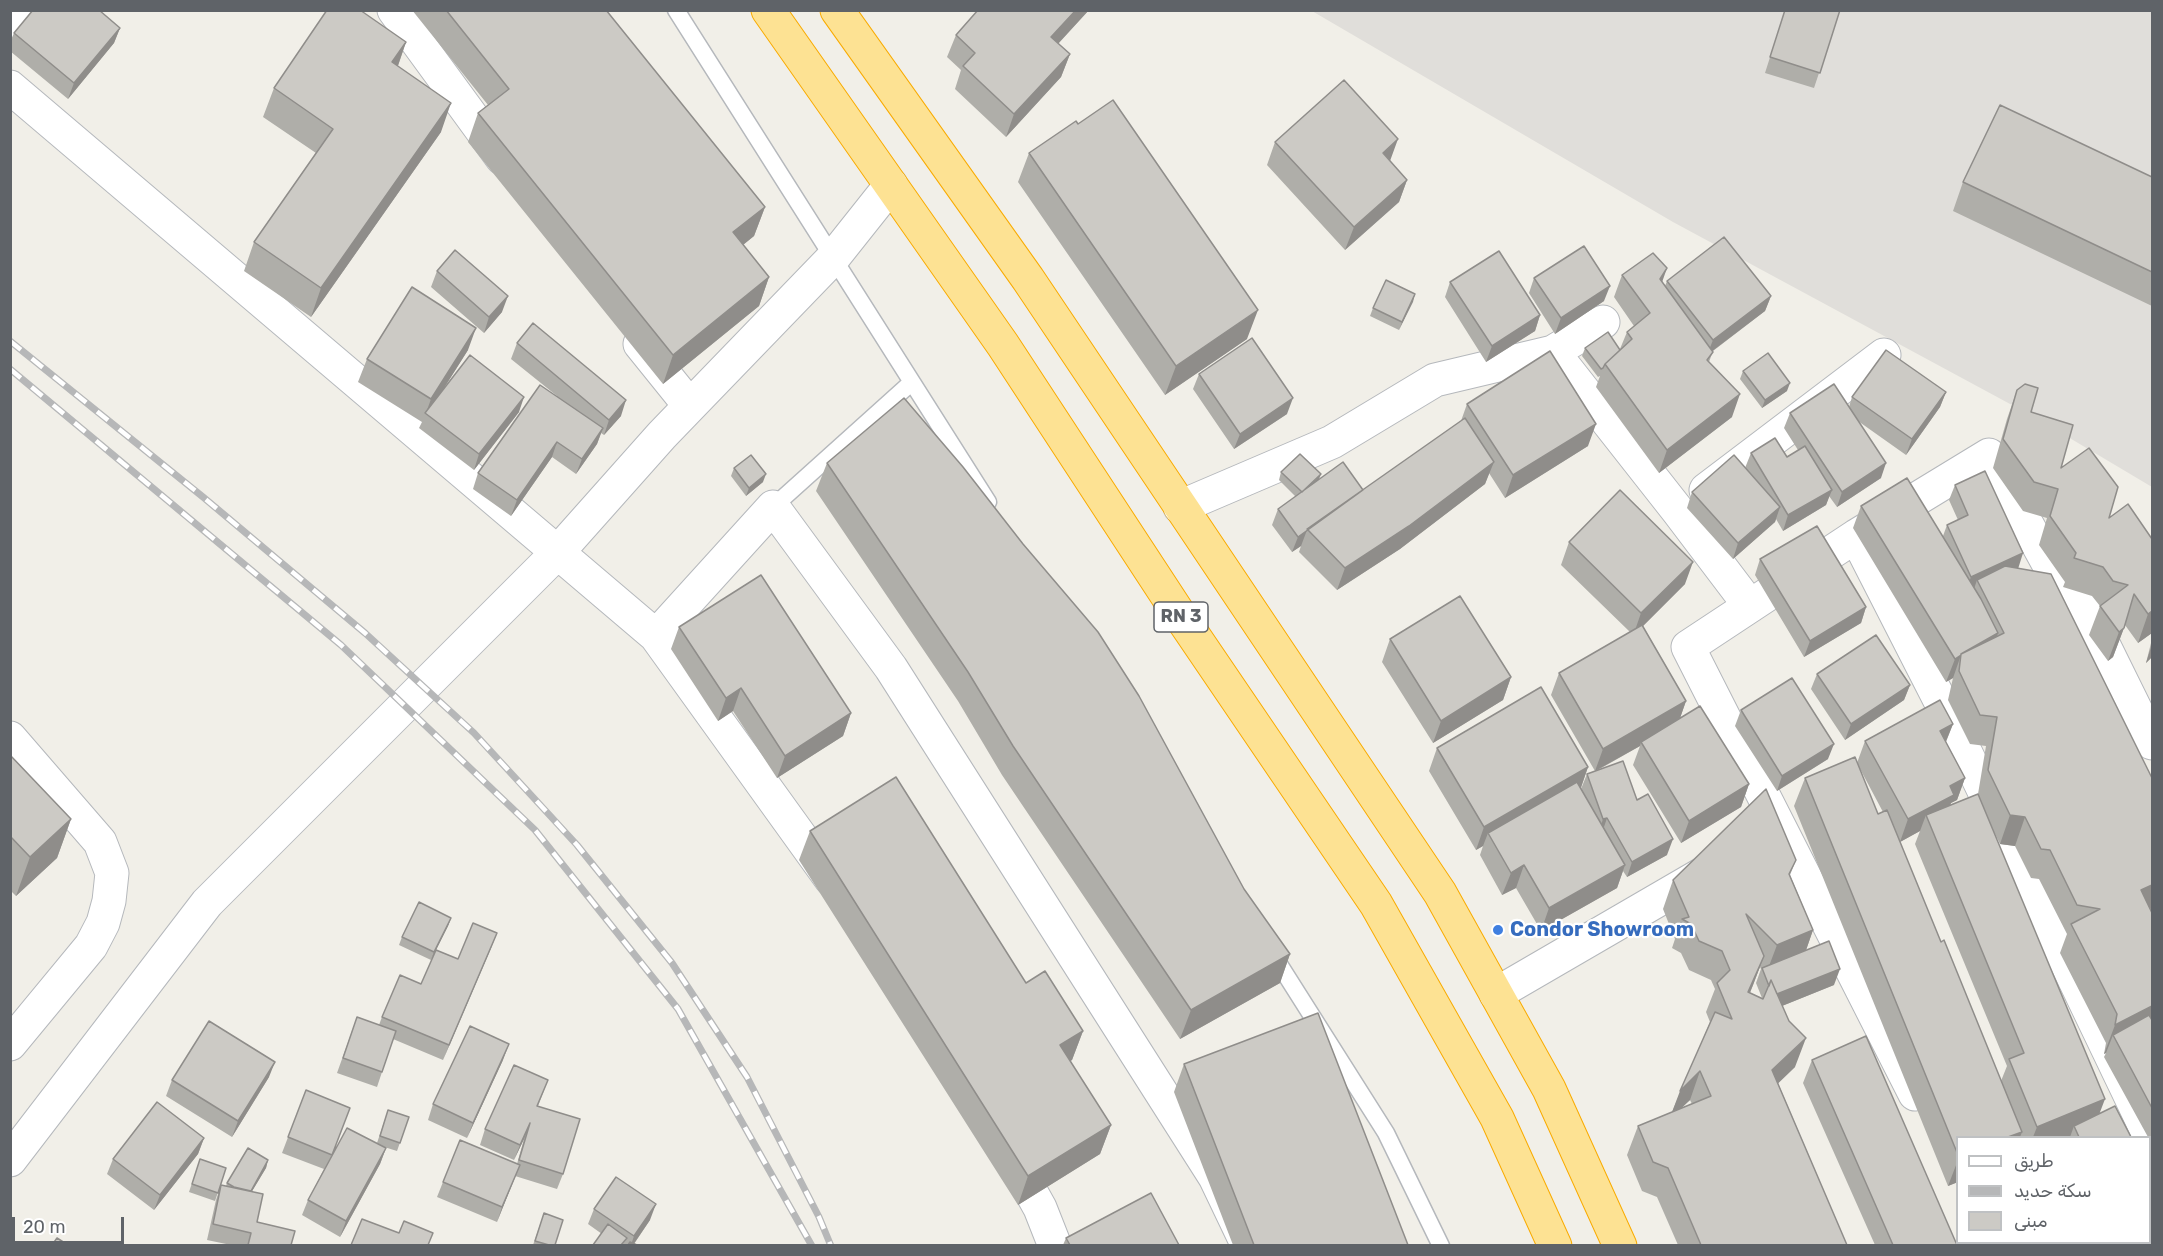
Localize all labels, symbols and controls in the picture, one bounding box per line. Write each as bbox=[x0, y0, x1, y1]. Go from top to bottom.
road number: RN 3 bbox=[1154, 602, 1208, 632]
place label: Condor Showroom bbox=[1510, 918, 1694, 942]
marker: Condor Showroom bbox=[1491, 923, 1505, 937]
legend bbox=[1956, 1136, 2151, 1244]
text: طريق bbox=[2014, 1150, 2054, 1172]
text: سكة حديد bbox=[2014, 1180, 2092, 1202]
scale bar bbox=[15, 1205, 128, 1243]
text: مبنى bbox=[2014, 1210, 2048, 1232]
text: 20 m bbox=[23, 1216, 65, 1238]

